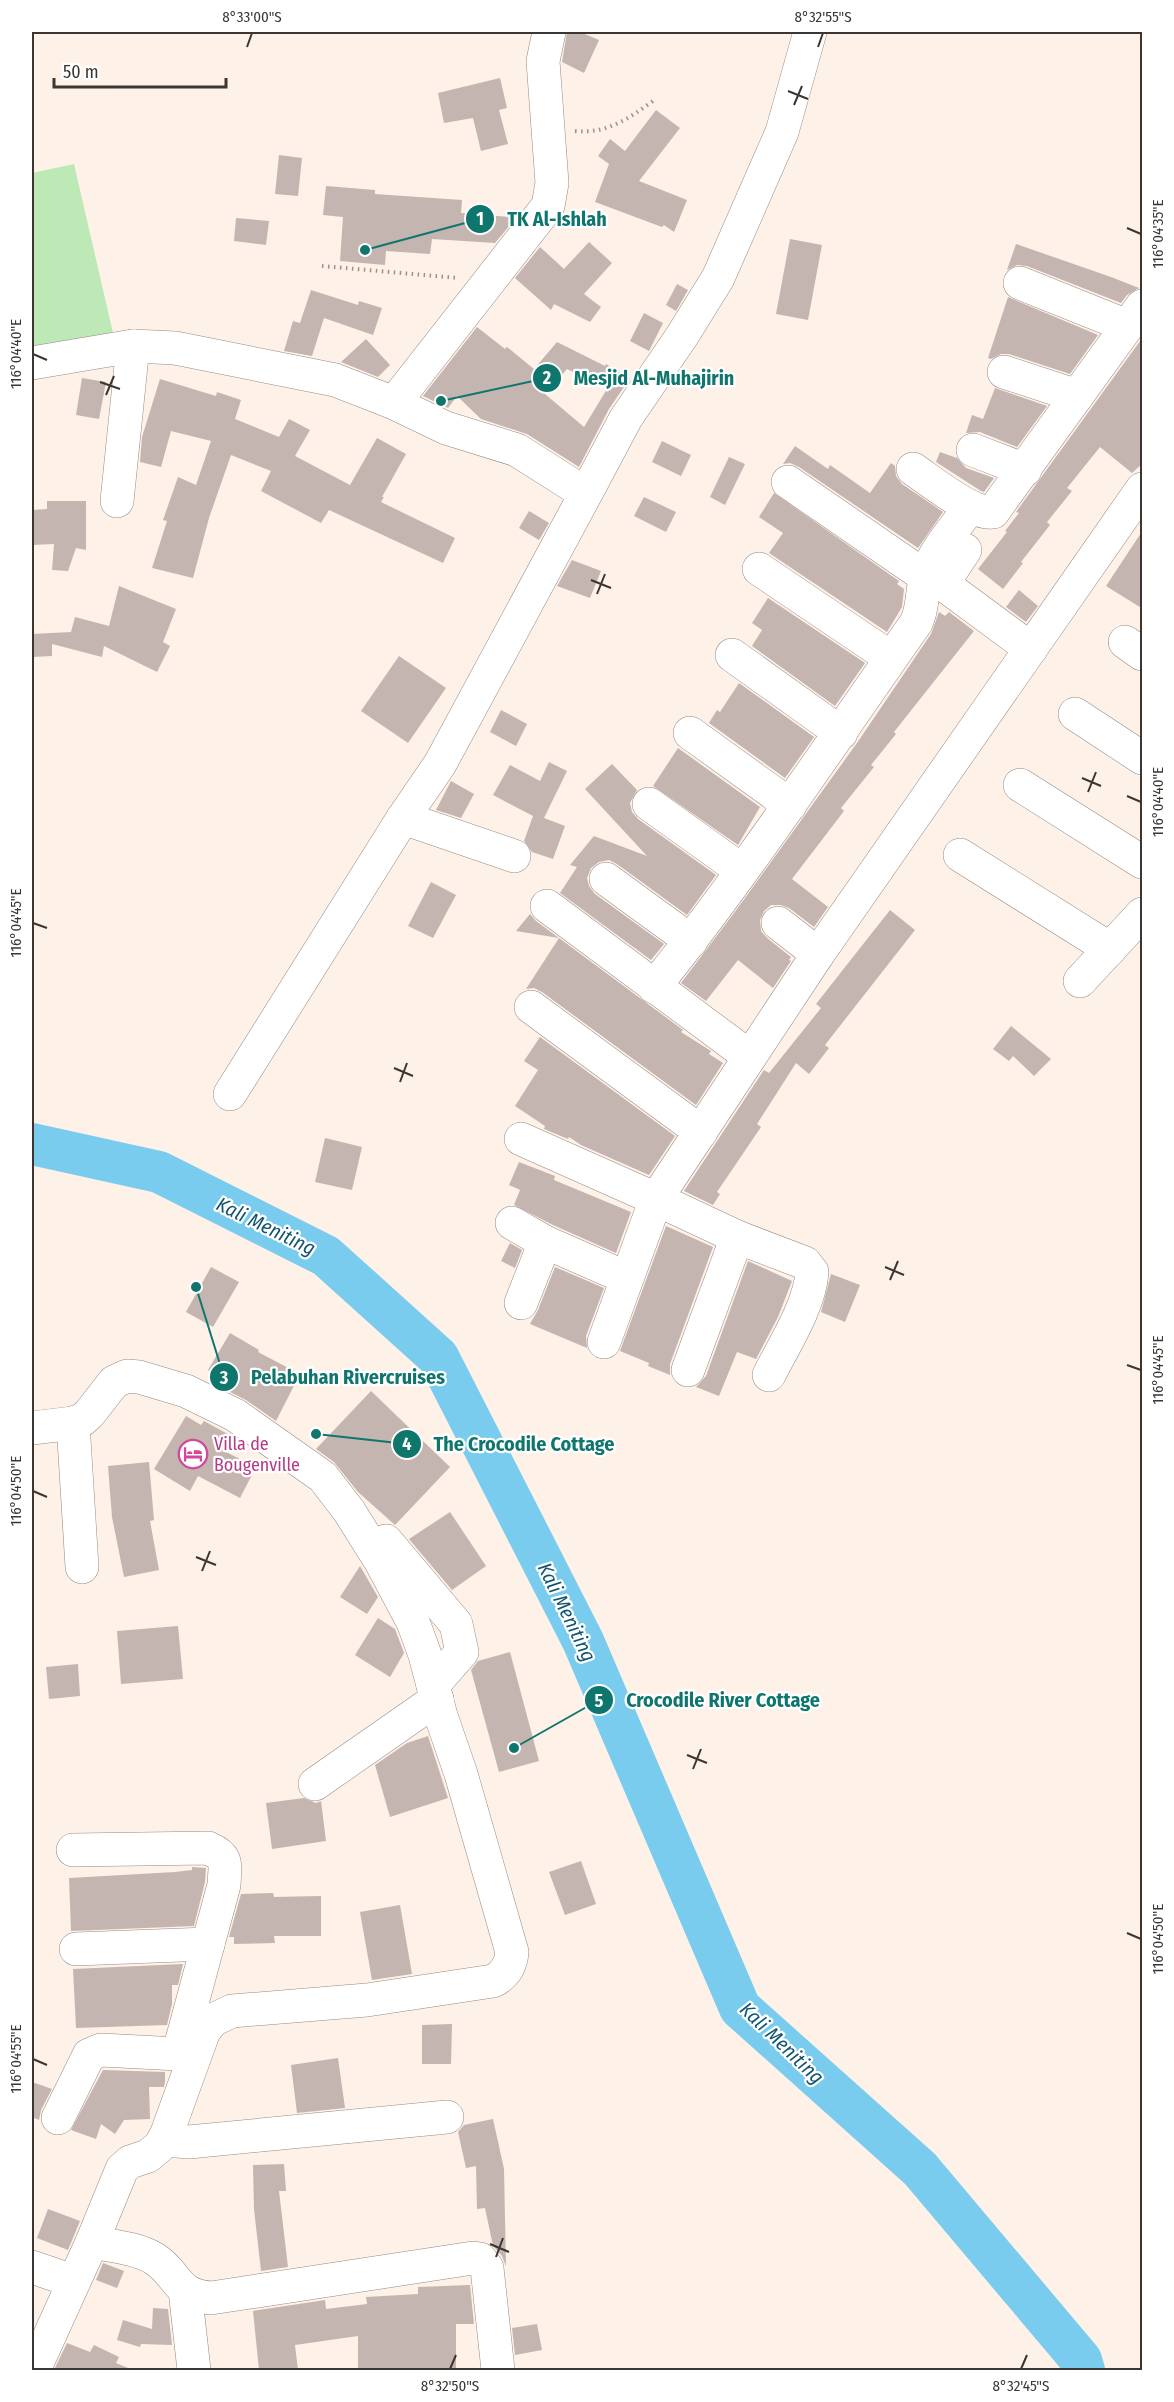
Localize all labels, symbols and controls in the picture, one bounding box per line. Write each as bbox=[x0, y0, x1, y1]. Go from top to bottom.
text: 8°33'00"S bbox=[222, 8, 282, 26]
text: 8°32'55"S bbox=[794, 8, 852, 26]
scale bar bbox=[54, 51, 226, 89]
text: 50 m bbox=[63, 61, 99, 83]
text: 116°04'35"E bbox=[1149, 199, 1167, 269]
callout: TK Al-Ishlah bbox=[465, 200, 619, 238]
text: TK Al-Ishlah bbox=[507, 207, 607, 231]
text: 1 bbox=[476, 208, 484, 230]
text: 116°04'40"E bbox=[7, 319, 25, 389]
callout: Mesjid Al-Muhajirin bbox=[532, 359, 746, 397]
text: Mesjid Al-Muhajirin bbox=[574, 366, 734, 390]
text: 2 bbox=[542, 367, 551, 389]
text: 116°04'40"E bbox=[1149, 767, 1167, 837]
text: 116°04'45"E bbox=[7, 889, 25, 957]
water label: Kali Meniting bbox=[213, 1192, 319, 1260]
text: 116°04'45"E bbox=[1149, 1336, 1167, 1404]
callout: Pelabuhan Rivercruises bbox=[209, 1358, 457, 1396]
text: Pelabuhan Rivercruises bbox=[251, 1365, 445, 1389]
text: 3 bbox=[219, 1367, 229, 1389]
callout: The Crocodile Cottage bbox=[392, 1425, 627, 1463]
text: The Crocodile Cottage bbox=[433, 1432, 615, 1456]
place label: Villa de Bougenville bbox=[214, 1433, 300, 1476]
text: 4 bbox=[402, 1433, 412, 1455]
hotel icon: Villa de Bougenville bbox=[177, 1438, 209, 1470]
text: 116°04'50"E bbox=[7, 1456, 25, 1526]
water label: Kali Meniting bbox=[533, 1559, 601, 1665]
callout: Crocodile River Cottage bbox=[584, 1681, 832, 1719]
text: Crocodile River Cottage bbox=[626, 1688, 820, 1712]
text: 5 bbox=[595, 1690, 604, 1712]
text: 116°04'50"E bbox=[1149, 1904, 1167, 1974]
water label: Kali Meniting bbox=[735, 1997, 829, 2089]
text: 116°04'55"E bbox=[7, 2024, 25, 2094]
text: 8°32'50"S bbox=[421, 2377, 479, 2395]
text: 8°32'45"S bbox=[993, 2377, 1049, 2395]

